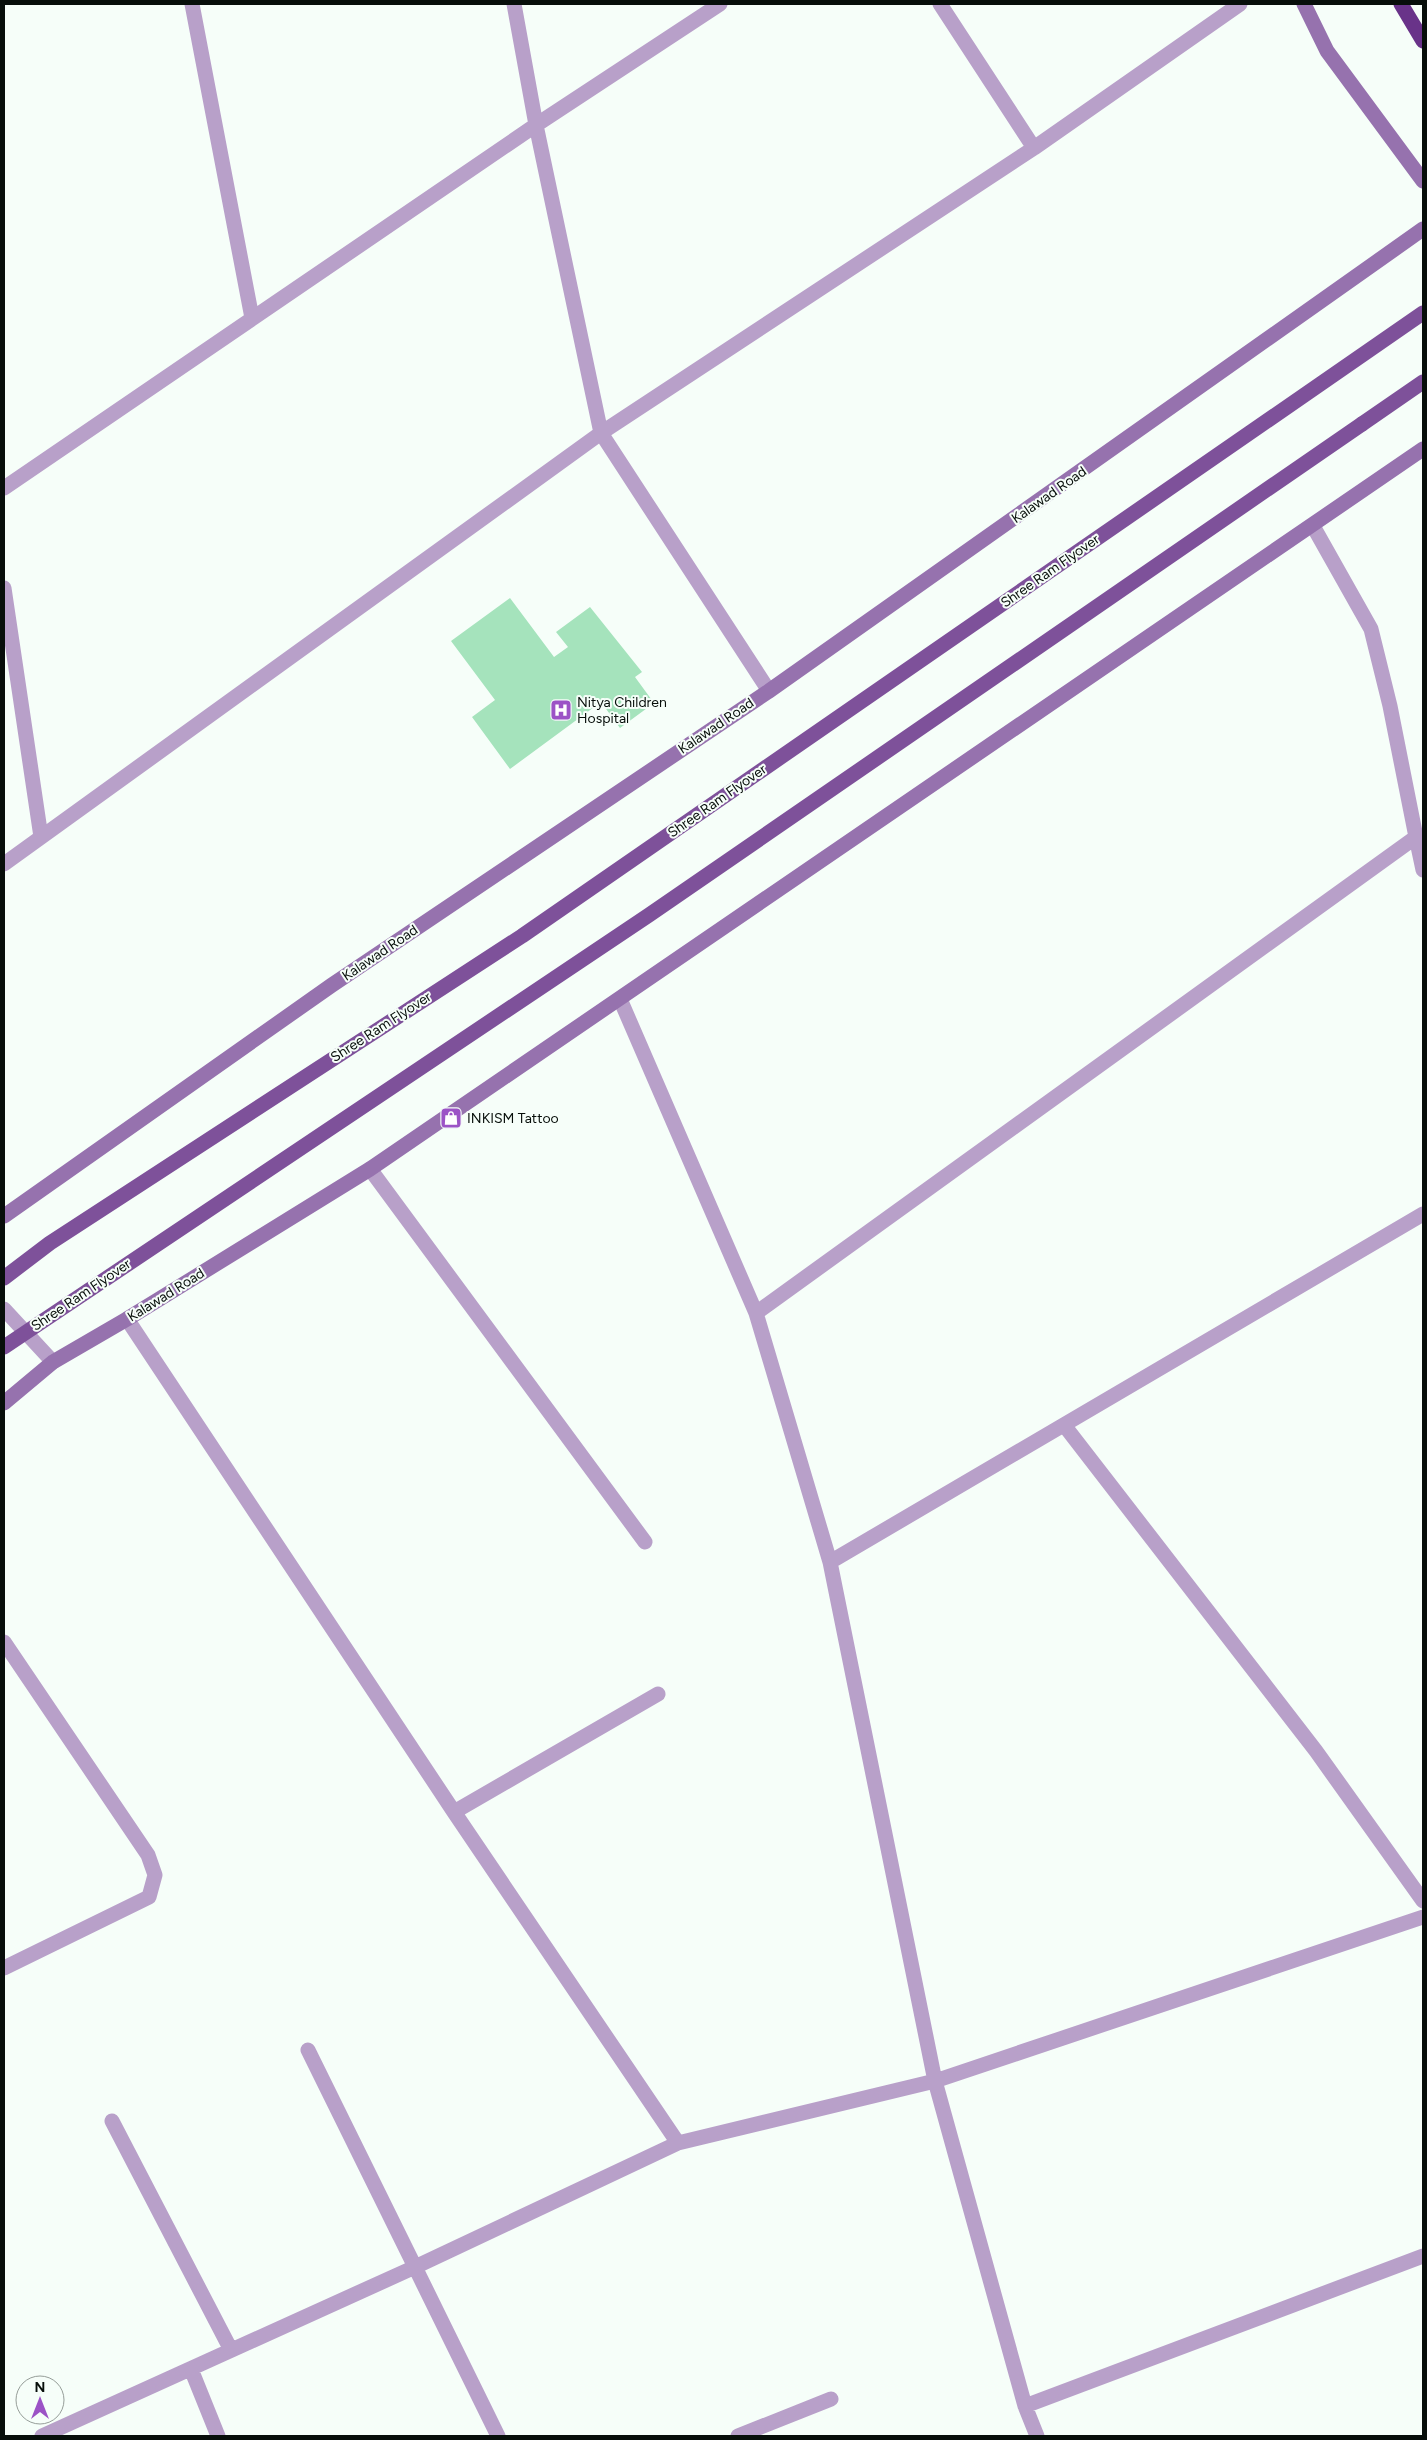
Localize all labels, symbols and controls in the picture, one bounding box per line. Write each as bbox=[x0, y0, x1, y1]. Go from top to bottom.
street label: Kalawad Road bbox=[1008, 463, 1090, 527]
street label: Shree Ram Flyover bbox=[997, 530, 1103, 611]
place label: Nitya Children Hospital bbox=[577, 694, 667, 727]
street label: Kalawad Road bbox=[675, 694, 757, 758]
hospital icon: Nitya Children Hospital bbox=[549, 698, 573, 722]
street label: Shree Ram Flyover bbox=[664, 760, 770, 841]
street label: Kalawad Road bbox=[339, 921, 421, 985]
street label: Shree Ram Flyover bbox=[328, 988, 435, 1066]
shop icon: INKISM Tattoo bbox=[439, 1106, 463, 1130]
place label: INKISM Tattoo bbox=[467, 1110, 559, 1127]
street label: Shree Ram Flyover bbox=[28, 1255, 134, 1335]
street label: Kalawad Road bbox=[124, 1265, 208, 1325]
north arrow bbox=[15, 2375, 65, 2425]
text: N bbox=[35, 2379, 45, 2396]

